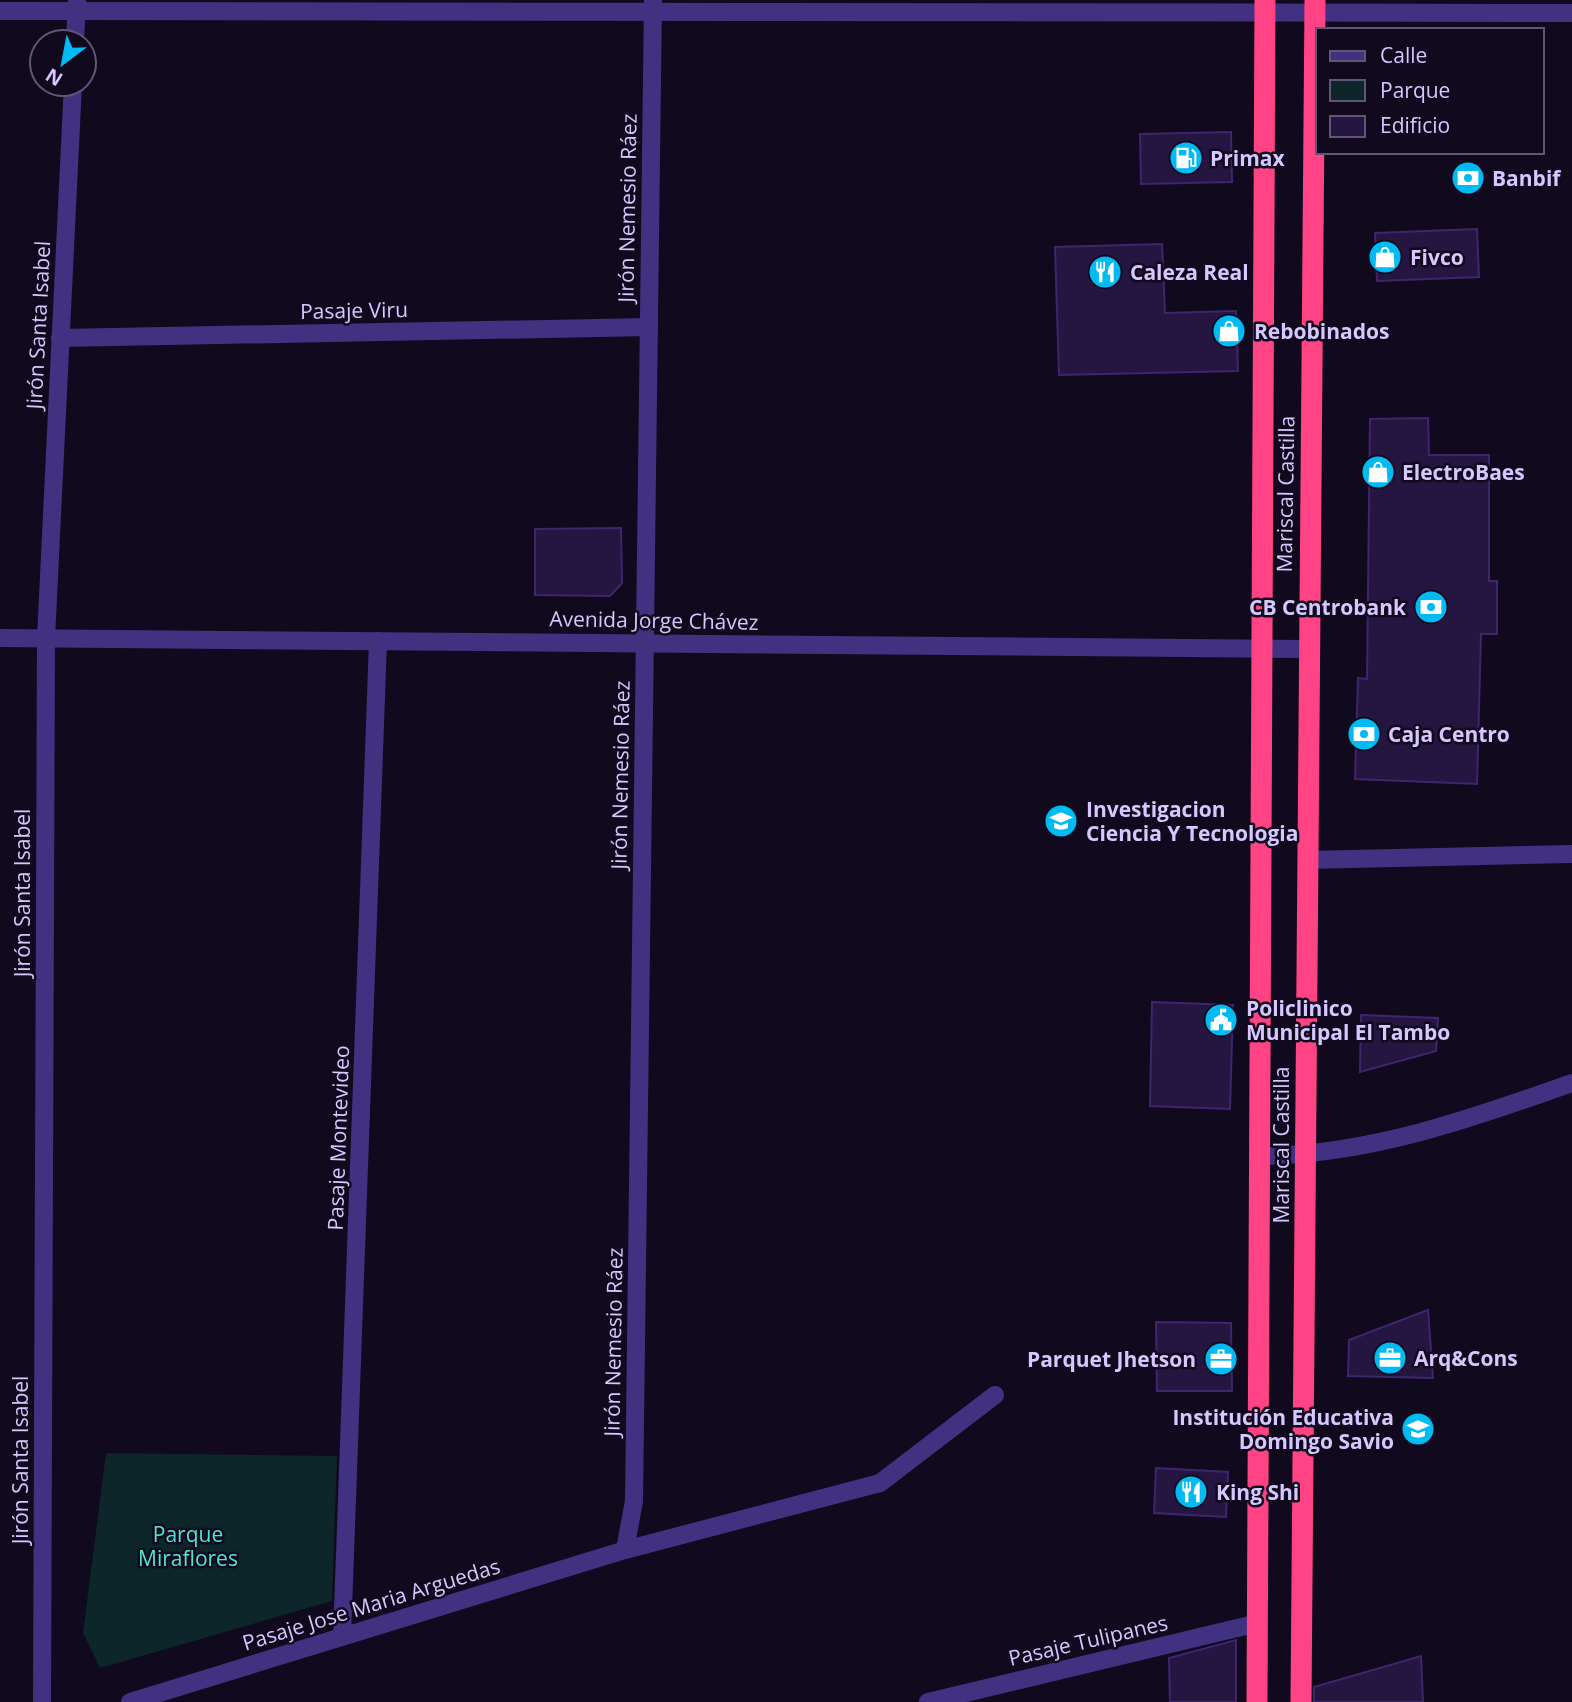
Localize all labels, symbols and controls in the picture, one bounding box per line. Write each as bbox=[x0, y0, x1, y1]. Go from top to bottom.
north arrow bbox=[28, 28, 98, 98]
legend bbox=[1316, 28, 1544, 154]
text: Calle bbox=[1380, 41, 1427, 69]
text: N bbox=[41, 62, 67, 93]
text: Parque bbox=[1380, 76, 1450, 104]
text: Edificio bbox=[1380, 111, 1450, 139]
street label: Jirón Nemesio Ráez bbox=[611, 113, 643, 305]
fuel station icon: Primax bbox=[1167, 139, 1205, 177]
place label: Primax bbox=[1210, 144, 1285, 172]
bank icon: Banbif bbox=[1449, 159, 1487, 197]
place label: Banbif bbox=[1492, 164, 1562, 192]
shop icon: Fivco bbox=[1366, 238, 1404, 276]
street label: Jirón Santa Isabel bbox=[20, 240, 56, 412]
place label: Fivco bbox=[1410, 243, 1464, 271]
restaurant icon: Caleza Real bbox=[1086, 253, 1124, 291]
place label: Caleza Real bbox=[1130, 258, 1249, 286]
street label: Pasaje Viru bbox=[300, 295, 408, 325]
shop icon: Rebobinados bbox=[1210, 312, 1248, 350]
place label: Rebobinados bbox=[1254, 317, 1389, 345]
street label: Mariscal Castilla bbox=[1270, 415, 1300, 573]
shop icon: ElectroBaes bbox=[1359, 453, 1397, 491]
place label: ElectroBaes bbox=[1402, 458, 1525, 486]
bank icon: CB Centrobank bbox=[1412, 588, 1450, 626]
place label: CB Centrobank bbox=[1249, 593, 1407, 621]
street label: Avenida Jorge Chávez bbox=[549, 604, 759, 636]
street label: Jirón Nemesio Ráez bbox=[604, 680, 636, 872]
bank icon: Caja Centro bbox=[1345, 715, 1383, 753]
place label: Caja Centro bbox=[1388, 720, 1510, 748]
place label: Investigacion Ciencia Y Tecnologia bbox=[1086, 795, 1298, 847]
school or university icon: Investigacion Ciencia Y Tecnologia bbox=[1042, 802, 1080, 840]
street label: Jirón Santa Isabel bbox=[8, 809, 36, 979]
place label: Policlinico Municipal El Tambo bbox=[1246, 994, 1450, 1046]
public building icon: Policlinico Municipal El Tambo bbox=[1202, 1001, 1240, 1039]
street label: Pasaje Montevideo bbox=[321, 1045, 355, 1231]
street label: Mariscal Castilla bbox=[1267, 1067, 1295, 1223]
street label: Jirón Nemesio Ráez bbox=[597, 1247, 629, 1439]
office icon: Arq&Cons bbox=[1371, 1339, 1409, 1377]
office icon: Parquet Jhetson bbox=[1202, 1340, 1240, 1378]
place label: Arq&Cons bbox=[1414, 1344, 1518, 1372]
place label: Parquet Jhetson bbox=[1027, 1345, 1196, 1373]
street label: Jirón Santa Isabel bbox=[6, 1376, 34, 1546]
place label: Institución Educativa Domingo Savio bbox=[1172, 1403, 1394, 1455]
school or university icon: Institución Educativa Domingo Savio bbox=[1399, 1410, 1437, 1448]
restaurant icon: King Shi bbox=[1172, 1473, 1210, 1511]
place label: King Shi bbox=[1216, 1478, 1299, 1506]
park label: Parque Miraflores bbox=[138, 1520, 238, 1572]
street label: Pasaje Jose Maria Arguedas bbox=[239, 1551, 503, 1657]
street label: Pasaje Tulipanes bbox=[1006, 1608, 1170, 1672]

